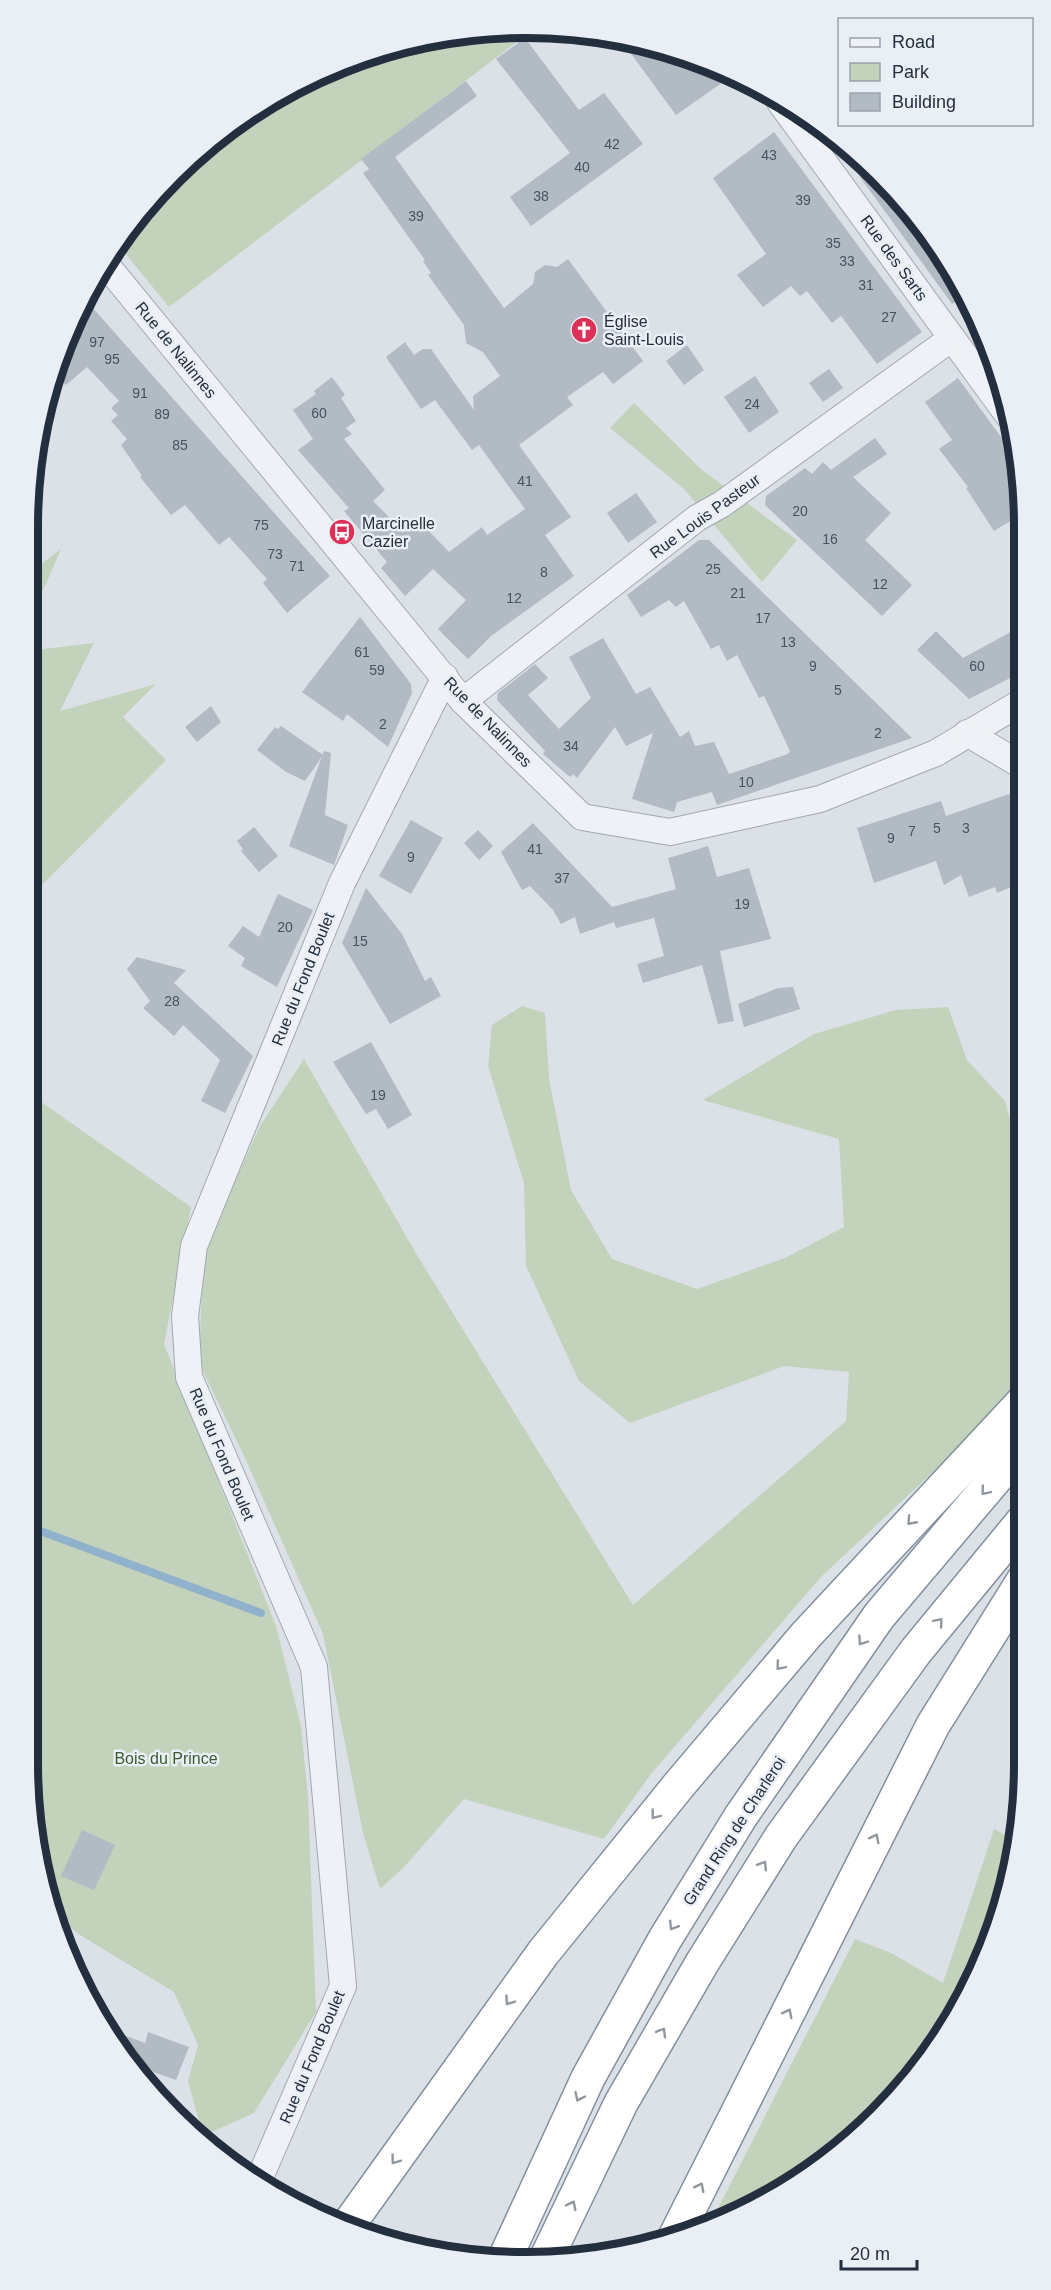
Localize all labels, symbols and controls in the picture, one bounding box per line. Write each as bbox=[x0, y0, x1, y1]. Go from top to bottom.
legend bbox=[838, 18, 1033, 126]
text: Road bbox=[892, 32, 935, 52]
text: Park bbox=[892, 62, 930, 82]
text: Building bbox=[892, 92, 956, 112]
house number: 42 bbox=[604, 136, 620, 152]
house number: 43 bbox=[761, 147, 777, 163]
house number: 40 bbox=[574, 159, 590, 175]
house number: 38 bbox=[533, 188, 549, 204]
house number: 39 bbox=[795, 192, 811, 208]
house number: 39 bbox=[408, 208, 424, 224]
street label: Rue des Sarts bbox=[857, 212, 931, 304]
house number: 35 bbox=[825, 235, 841, 251]
house number: 33 bbox=[839, 253, 855, 269]
house number: 31 bbox=[858, 277, 874, 293]
street label: Rue de Nalinnes bbox=[132, 299, 220, 401]
house number: 27 bbox=[881, 309, 897, 325]
place label: Église Saint-Louis bbox=[604, 312, 684, 348]
church icon: Église Saint-Louis bbox=[569, 315, 599, 345]
house number: 97 bbox=[89, 334, 105, 350]
house number: 95 bbox=[104, 351, 120, 367]
house number: 91 bbox=[132, 385, 148, 401]
house number: 24 bbox=[744, 396, 760, 412]
house number: 60 bbox=[311, 405, 327, 421]
house number: 89 bbox=[154, 406, 170, 422]
house number: 85 bbox=[172, 437, 188, 453]
street label: Rue Louis Pasteur bbox=[647, 470, 764, 562]
house number: 41 bbox=[517, 473, 533, 489]
house number: 20 bbox=[792, 503, 808, 519]
place label: Marcinelle Cazier bbox=[362, 515, 435, 550]
house number: 75 bbox=[253, 517, 269, 533]
bus stop icon: Marcinelle Cazier bbox=[327, 517, 357, 547]
house number: 16 bbox=[822, 531, 838, 547]
house number: 73 bbox=[267, 546, 283, 562]
house number: 71 bbox=[289, 558, 305, 574]
house number: 25 bbox=[705, 561, 721, 577]
house number: 8 bbox=[540, 564, 548, 580]
house number: 12 bbox=[872, 576, 888, 592]
house number: 21 bbox=[730, 585, 746, 601]
house number: 12 bbox=[506, 590, 522, 606]
house number: 17 bbox=[755, 610, 771, 626]
house number: 13 bbox=[780, 634, 796, 650]
house number: 61 bbox=[354, 644, 370, 660]
house number: 9 bbox=[809, 658, 817, 674]
house number: 60 bbox=[969, 658, 985, 674]
house number: 59 bbox=[369, 662, 385, 678]
street label: Rue de Nalinnes bbox=[441, 674, 535, 770]
house number: 5 bbox=[834, 682, 842, 698]
house number: 2 bbox=[379, 716, 387, 732]
house number: 2 bbox=[874, 725, 882, 741]
house number: 34 bbox=[563, 738, 579, 754]
house number: 10 bbox=[738, 774, 754, 790]
house number: 5 bbox=[933, 820, 941, 836]
house number: 3 bbox=[962, 820, 970, 836]
house number: 7 bbox=[908, 823, 916, 839]
house number: 9 bbox=[887, 830, 895, 846]
house number: 41 bbox=[527, 841, 543, 857]
house number: 9 bbox=[407, 849, 415, 865]
house number: 37 bbox=[554, 870, 570, 886]
house number: 19 bbox=[734, 896, 750, 912]
street label: Rue du Fond Boulet bbox=[268, 909, 338, 1048]
house number: 20 bbox=[277, 919, 293, 935]
house number: 15 bbox=[352, 933, 368, 949]
house number: 28 bbox=[164, 993, 180, 1009]
house number: 19 bbox=[370, 1087, 386, 1103]
street label: Rue du Fond Boulet bbox=[186, 1385, 258, 1523]
one-way arrow bbox=[981, 1484, 992, 1495]
one-way arrow bbox=[907, 1514, 918, 1524]
one-way arrow bbox=[932, 1618, 943, 1629]
one-way arrow bbox=[858, 1635, 869, 1646]
one-way arrow bbox=[776, 1659, 787, 1670]
park label: Bois du Prince bbox=[114, 1750, 218, 1767]
street label: Grand Ring de Charleroi bbox=[680, 1754, 788, 1908]
one-way arrow bbox=[652, 1808, 663, 1819]
one-way arrow bbox=[868, 1834, 879, 1845]
one-way arrow bbox=[756, 1861, 768, 1871]
one-way arrow bbox=[668, 1920, 680, 1930]
street label: Rue du Fond Boulet bbox=[276, 1988, 348, 2126]
one-way arrow bbox=[505, 1994, 516, 2005]
one-way arrow bbox=[780, 2008, 792, 2019]
one-way arrow bbox=[655, 2027, 666, 2038]
one-way arrow bbox=[575, 2091, 587, 2102]
one-way arrow bbox=[391, 2153, 402, 2164]
one-way arrow bbox=[693, 2182, 705, 2193]
one-way arrow bbox=[565, 2200, 577, 2211]
scale bar bbox=[841, 2233, 918, 2271]
text: 20 m bbox=[850, 2244, 890, 2264]

